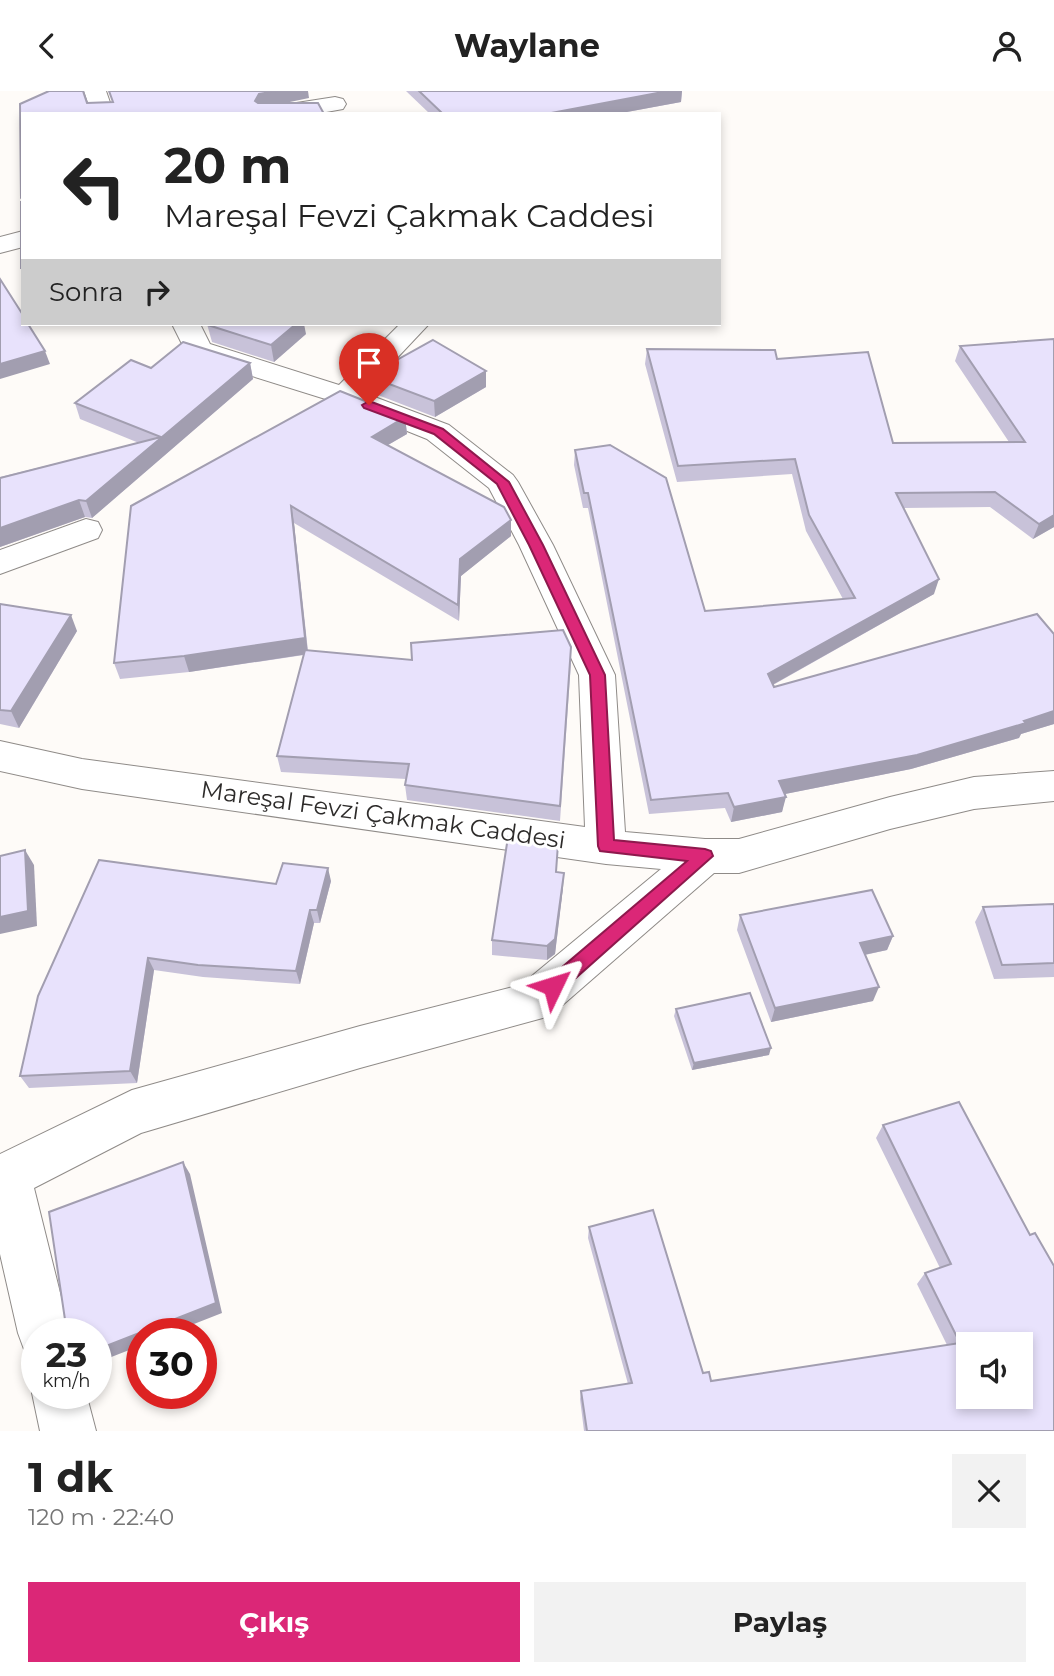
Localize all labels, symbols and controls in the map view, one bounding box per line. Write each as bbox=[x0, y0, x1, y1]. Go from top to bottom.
text: Waylane bbox=[454, 26, 600, 65]
icon: back bbox=[28, 27, 66, 65]
icon: person bbox=[988, 27, 1026, 65]
text: 20 m bbox=[164, 136, 291, 195]
icon: left bbox=[49, 140, 140, 231]
text: Mareşal Fevzi Çakmak Caddesi bbox=[164, 196, 655, 235]
icon: right bbox=[138, 273, 176, 311]
text: Sonra bbox=[49, 276, 124, 308]
pin bbox=[339, 333, 399, 405]
icon: arrive bbox=[350, 344, 388, 382]
street label: Mareşal Fevzi Çakmak Caddesi bbox=[199, 775, 567, 854]
position arrow bbox=[516, 949, 590, 1023]
speed limit sign: 30 bbox=[126, 1318, 217, 1409]
map controls bbox=[956, 1332, 1033, 1409]
button: sound bbox=[956, 1332, 1033, 1409]
text: 23 bbox=[46, 1333, 87, 1376]
text: km/h bbox=[42, 1370, 91, 1392]
text: 1 dk bbox=[28, 1451, 113, 1503]
button: close bbox=[952, 1454, 1026, 1528]
text: 120 m · 22:40 bbox=[28, 1503, 174, 1531]
button: Çıkış bbox=[28, 1582, 520, 1662]
button: Paylaş bbox=[534, 1582, 1026, 1662]

